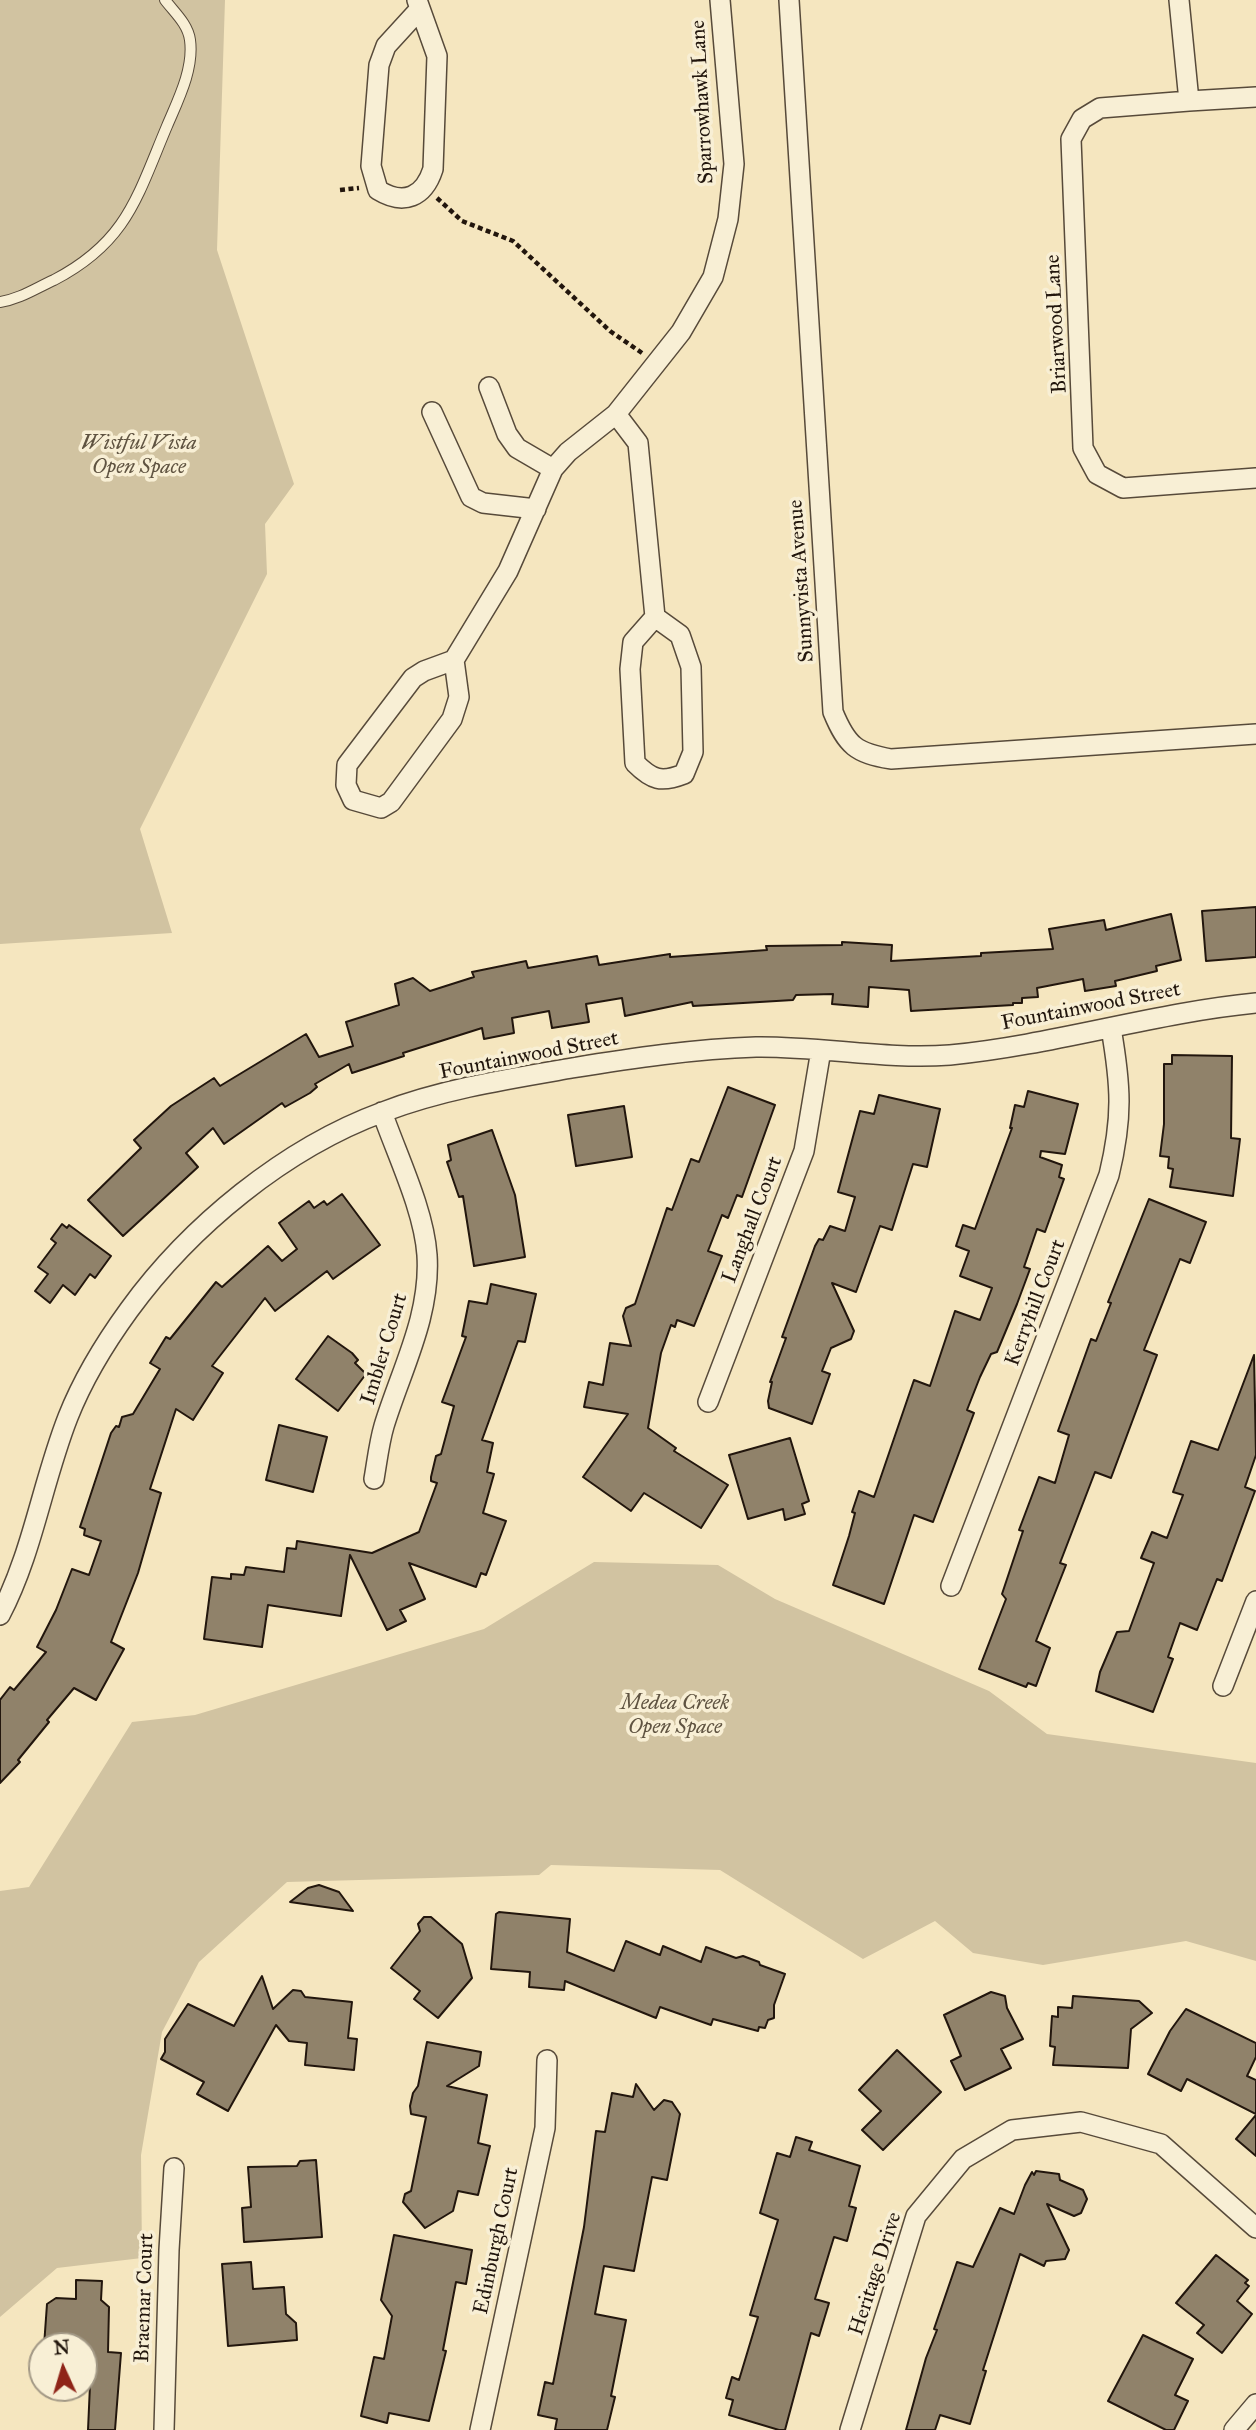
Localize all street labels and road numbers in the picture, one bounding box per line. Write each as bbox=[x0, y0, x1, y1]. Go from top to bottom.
street label: Sparrowhawk Lane bbox=[686, 19, 720, 185]
street label: Briarwood Lane bbox=[1041, 254, 1073, 394]
street label: Sunnyvista Avenue bbox=[784, 499, 820, 663]
street label: Fountainwood Street bbox=[999, 977, 1183, 1037]
street label: Fountainwood Street bbox=[437, 1026, 621, 1086]
street label: Langhall Court bbox=[717, 1153, 789, 1287]
street label: Kerryhill Court bbox=[1000, 1236, 1072, 1370]
street label: Imbler Court bbox=[356, 1290, 414, 1408]
street label: Edinburgh Court bbox=[469, 2165, 525, 2317]
street label: Heritage Drive bbox=[844, 2209, 908, 2339]
street label: Braemar Court bbox=[130, 2233, 160, 2363]

